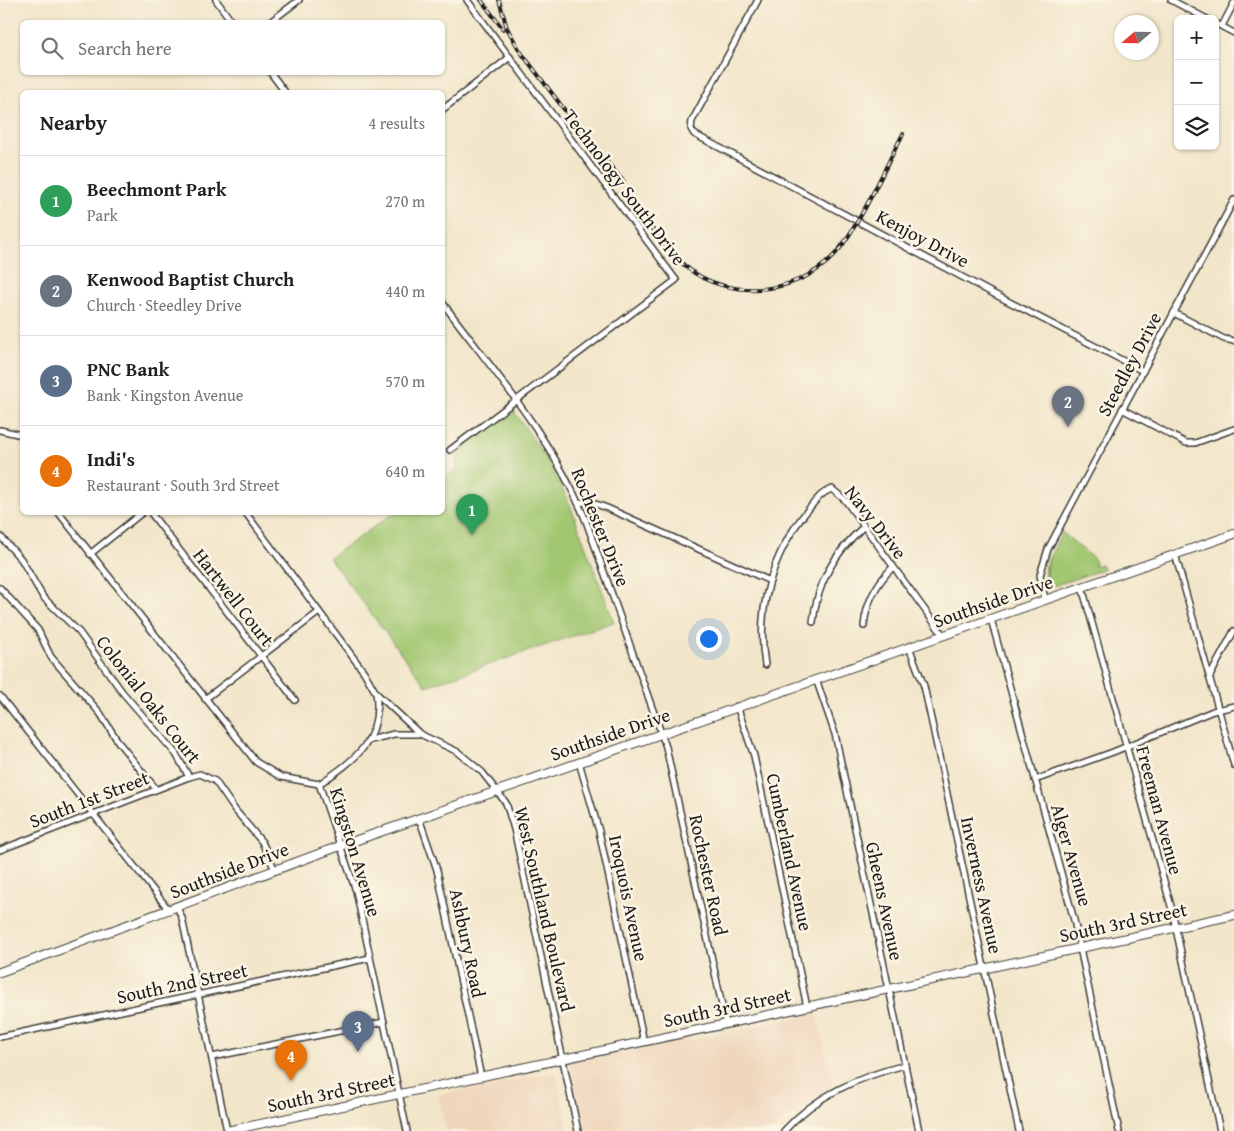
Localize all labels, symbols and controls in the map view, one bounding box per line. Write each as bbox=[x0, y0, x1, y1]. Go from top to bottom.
north arrow bbox=[1114, 15, 1159, 60]
map controls bbox=[1174, 15, 1219, 150]
button: + bbox=[1174, 15, 1219, 60]
search box bbox=[20, 20, 445, 75]
icon: search bbox=[38, 34, 66, 62]
text: Search here bbox=[78, 34, 172, 62]
button: − bbox=[1174, 60, 1219, 105]
street label: Technology South Drive bbox=[557, 103, 693, 271]
button: layers bbox=[1174, 105, 1219, 150]
text: Nearby bbox=[40, 107, 107, 138]
text: 4 results bbox=[368, 111, 425, 135]
text: Beechmont Park bbox=[87, 175, 226, 203]
text: 1 bbox=[52, 189, 60, 213]
text: 270 m bbox=[385, 189, 425, 213]
street label: Kenjoy Drive bbox=[871, 202, 975, 274]
text: Park bbox=[87, 203, 118, 227]
text: Kenwood Baptist Church bbox=[87, 265, 294, 293]
text: 2 bbox=[52, 279, 60, 303]
text: 440 m bbox=[385, 279, 425, 303]
text: Church · Steedley Drive bbox=[87, 293, 242, 317]
street label: Steedley Drive bbox=[1090, 307, 1168, 421]
text: PNC Bank bbox=[87, 355, 169, 383]
text: 3 bbox=[52, 369, 60, 393]
text: 570 m bbox=[385, 369, 425, 393]
text: Bank · Kingston Avenue bbox=[87, 383, 243, 407]
pin: 2 bbox=[1052, 386, 1084, 427]
text: Indi's bbox=[87, 445, 135, 473]
text: 4 bbox=[52, 459, 60, 483]
text: 640 m bbox=[385, 459, 425, 483]
street label: Rochester Drive bbox=[564, 463, 638, 591]
text: Restaurant · South 3rd Street bbox=[87, 473, 280, 497]
street label: Navy Drive bbox=[838, 479, 914, 565]
pin: 1 bbox=[456, 494, 488, 535]
street label: Hartwell Court bbox=[187, 542, 281, 652]
street label: Southside Drive bbox=[929, 567, 1057, 635]
your location bbox=[696, 626, 722, 652]
street label: Colonial Oaks Court bbox=[90, 629, 208, 769]
street label: Southside Drive bbox=[546, 700, 674, 768]
street label: Freeman Avenue bbox=[1129, 742, 1191, 878]
street label: South 1st Street bbox=[25, 763, 153, 835]
street label: Cumberland Avenue bbox=[760, 771, 820, 933]
street label: Kingston Avenue bbox=[323, 784, 389, 920]
street label: Alger Avenue bbox=[1044, 800, 1100, 910]
street label: West Southland Boulevard bbox=[508, 804, 582, 1015]
street label: Rochester Road bbox=[682, 812, 736, 939]
street label: Inverness Avenue bbox=[954, 814, 1010, 956]
street label: Iroquois Avenue bbox=[602, 832, 656, 964]
street label: Southside Drive bbox=[165, 834, 293, 906]
street label: Gheens Avenue bbox=[859, 839, 911, 963]
street label: Ashbury Road bbox=[443, 886, 493, 1001]
street label: South 3rd Street bbox=[1057, 895, 1190, 949]
street label: South 2nd Street bbox=[114, 955, 250, 1011]
street label: South 3rd Street bbox=[661, 980, 794, 1034]
pin: 3 bbox=[342, 1011, 374, 1052]
pin: 4 bbox=[275, 1040, 307, 1081]
street label: South 3rd Street bbox=[265, 1065, 398, 1119]

